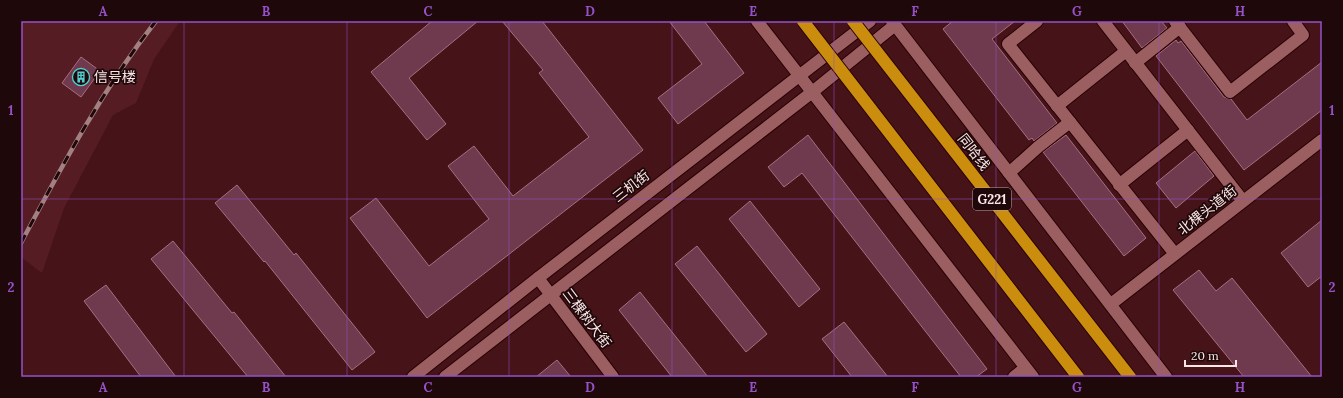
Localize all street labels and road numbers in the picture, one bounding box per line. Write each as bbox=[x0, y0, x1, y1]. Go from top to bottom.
street label: 同哈线 bbox=[954, 130, 994, 174]
street label: 三机街 bbox=[609, 166, 653, 206]
street label: 北棵头道街 bbox=[1174, 181, 1240, 239]
road number: G221 bbox=[973, 188, 1011, 210]
street label: 三棵树大街 bbox=[559, 285, 615, 351]

